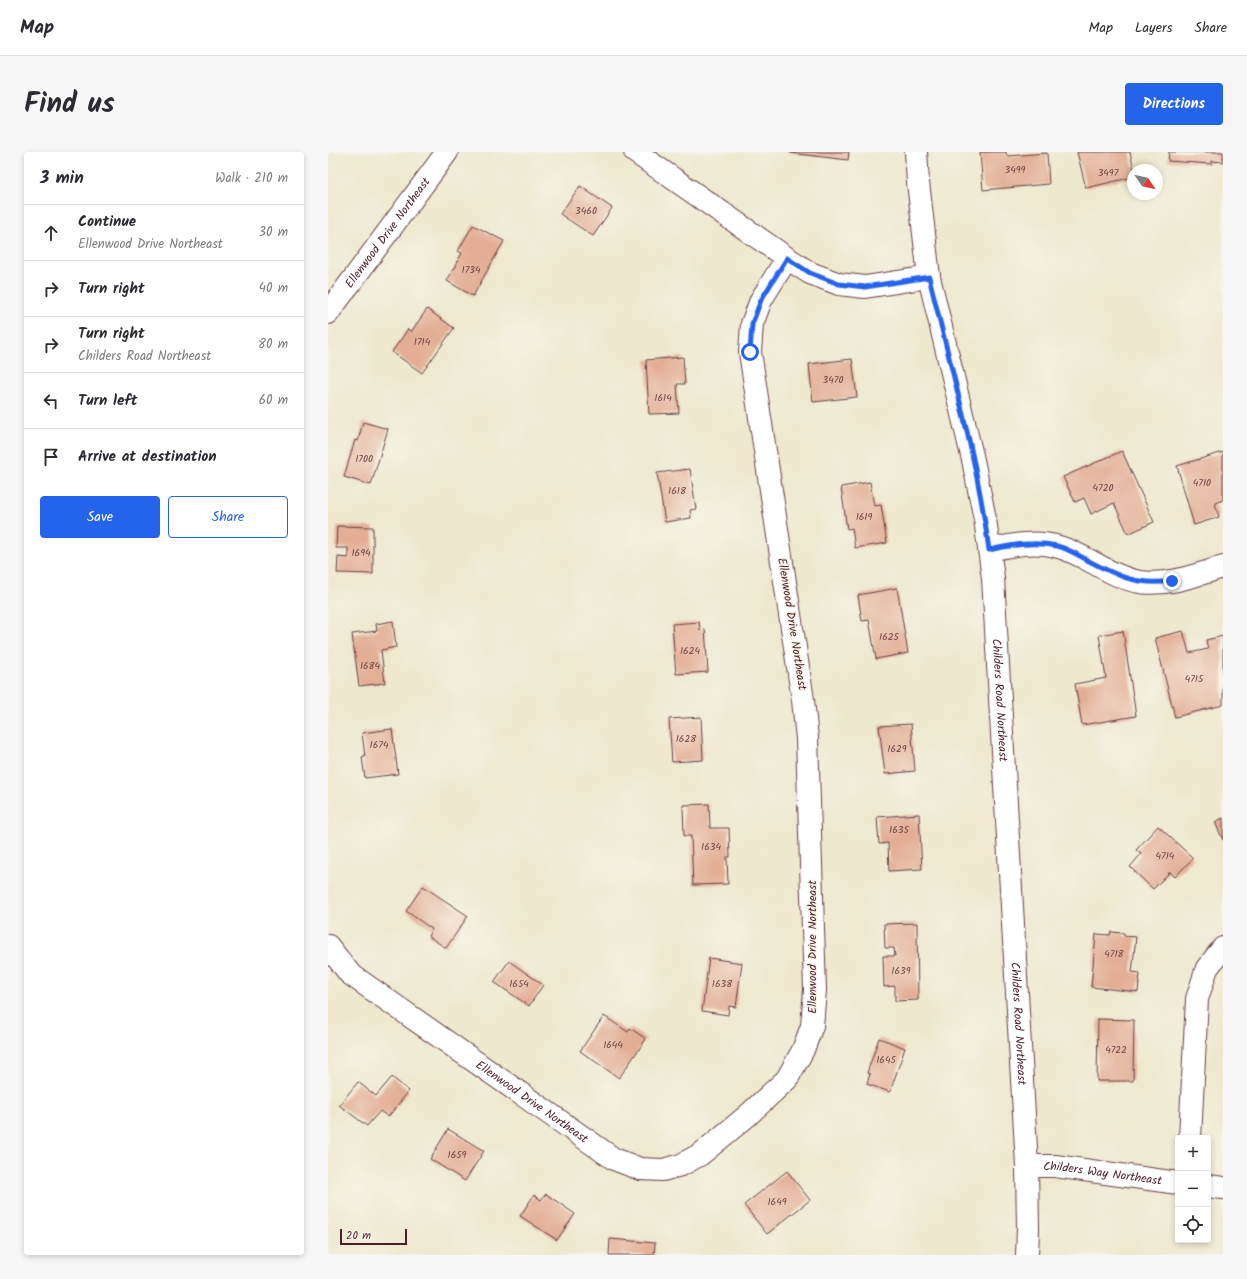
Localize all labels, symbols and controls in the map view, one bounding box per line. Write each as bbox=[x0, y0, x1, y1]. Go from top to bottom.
text: Map bbox=[20, 13, 54, 43]
text: Map bbox=[1089, 17, 1113, 39]
text: Layers bbox=[1135, 17, 1173, 39]
text: Share bbox=[1195, 17, 1227, 39]
text: Find us bbox=[24, 82, 115, 127]
button: Directions bbox=[1125, 83, 1223, 125]
house number: 3499 bbox=[1005, 162, 1026, 178]
north arrow bbox=[1127, 164, 1163, 200]
text: 3 min bbox=[40, 165, 84, 192]
house number: 3497 bbox=[1098, 165, 1119, 181]
text: Walk · 210 m bbox=[215, 168, 288, 189]
street label: Ellenwood Drive Northeast bbox=[340, 173, 435, 292]
house number: 3460 bbox=[575, 203, 597, 219]
text: Continue bbox=[78, 210, 136, 234]
icon: ahead bbox=[40, 222, 62, 244]
text: 30 m bbox=[259, 222, 288, 243]
text: Ellenwood Drive Northeast bbox=[78, 234, 223, 255]
house number: 1734 bbox=[462, 262, 481, 278]
text: Turn right bbox=[78, 277, 145, 301]
icon: right bbox=[40, 278, 62, 300]
text: 40 m bbox=[259, 278, 288, 299]
text: Turn right bbox=[78, 322, 145, 346]
icon: right bbox=[40, 334, 62, 356]
text: 80 m bbox=[258, 334, 288, 355]
house number: 1714 bbox=[414, 334, 431, 350]
route start bbox=[741, 343, 759, 361]
text: Childers Road Northeast bbox=[78, 346, 211, 367]
house number: 3470 bbox=[823, 372, 843, 388]
text: Turn left bbox=[78, 389, 138, 413]
icon: left bbox=[40, 390, 62, 412]
text: 60 m bbox=[259, 390, 288, 411]
house number: 1614 bbox=[654, 390, 672, 406]
text: Arrive at destination bbox=[78, 445, 217, 469]
icon: arrive bbox=[40, 446, 62, 468]
house number: 1700 bbox=[355, 451, 373, 467]
house number: 4710 bbox=[1193, 475, 1211, 491]
house number: 4720 bbox=[1093, 480, 1113, 496]
house number: 1618 bbox=[668, 483, 687, 499]
button: Save bbox=[40, 496, 160, 538]
button: Share bbox=[168, 496, 288, 538]
house number: 1619 bbox=[856, 509, 872, 525]
house number: 1694 bbox=[351, 545, 371, 561]
street label: Ellenwood Drive Northeast bbox=[772, 556, 812, 692]
route end bbox=[1163, 572, 1181, 590]
house number: 1625 bbox=[879, 629, 900, 645]
street label: Childers Road Northeast bbox=[987, 638, 1013, 762]
house number: 1624 bbox=[680, 643, 700, 659]
house number: 1684 bbox=[360, 658, 381, 674]
house number: 4715 bbox=[1185, 671, 1204, 687]
house number: 1628 bbox=[676, 731, 697, 747]
house number: 1674 bbox=[370, 737, 389, 753]
house number: 1629 bbox=[887, 741, 907, 757]
house number: 1635 bbox=[889, 822, 910, 838]
house number: 1634 bbox=[701, 839, 721, 855]
house number: 4714 bbox=[1156, 848, 1175, 864]
street label: Ellenwood Drive Northeast bbox=[803, 880, 822, 1014]
house number: 4718 bbox=[1104, 946, 1125, 962]
street label: Childers Road Northeast bbox=[1006, 962, 1032, 1086]
house number: 1639 bbox=[891, 963, 911, 979]
house number: 1654 bbox=[509, 976, 529, 992]
house number: 1638 bbox=[712, 976, 733, 992]
house number: 1644 bbox=[603, 1037, 623, 1053]
house number: 4722 bbox=[1105, 1042, 1127, 1058]
house number: 1645 bbox=[876, 1052, 896, 1068]
street label: Ellenwood Drive Northeast bbox=[472, 1055, 593, 1148]
map controls bbox=[1175, 1135, 1211, 1243]
button: + bbox=[1175, 1135, 1211, 1171]
house number: 1659 bbox=[448, 1147, 467, 1163]
street label: Childers Way Northeast bbox=[1043, 1157, 1163, 1190]
button: − bbox=[1175, 1171, 1211, 1207]
house number: 1649 bbox=[767, 1194, 787, 1210]
button: locate bbox=[1175, 1207, 1211, 1243]
scale bar bbox=[340, 1227, 407, 1246]
text: 20 m bbox=[346, 1227, 371, 1245]

